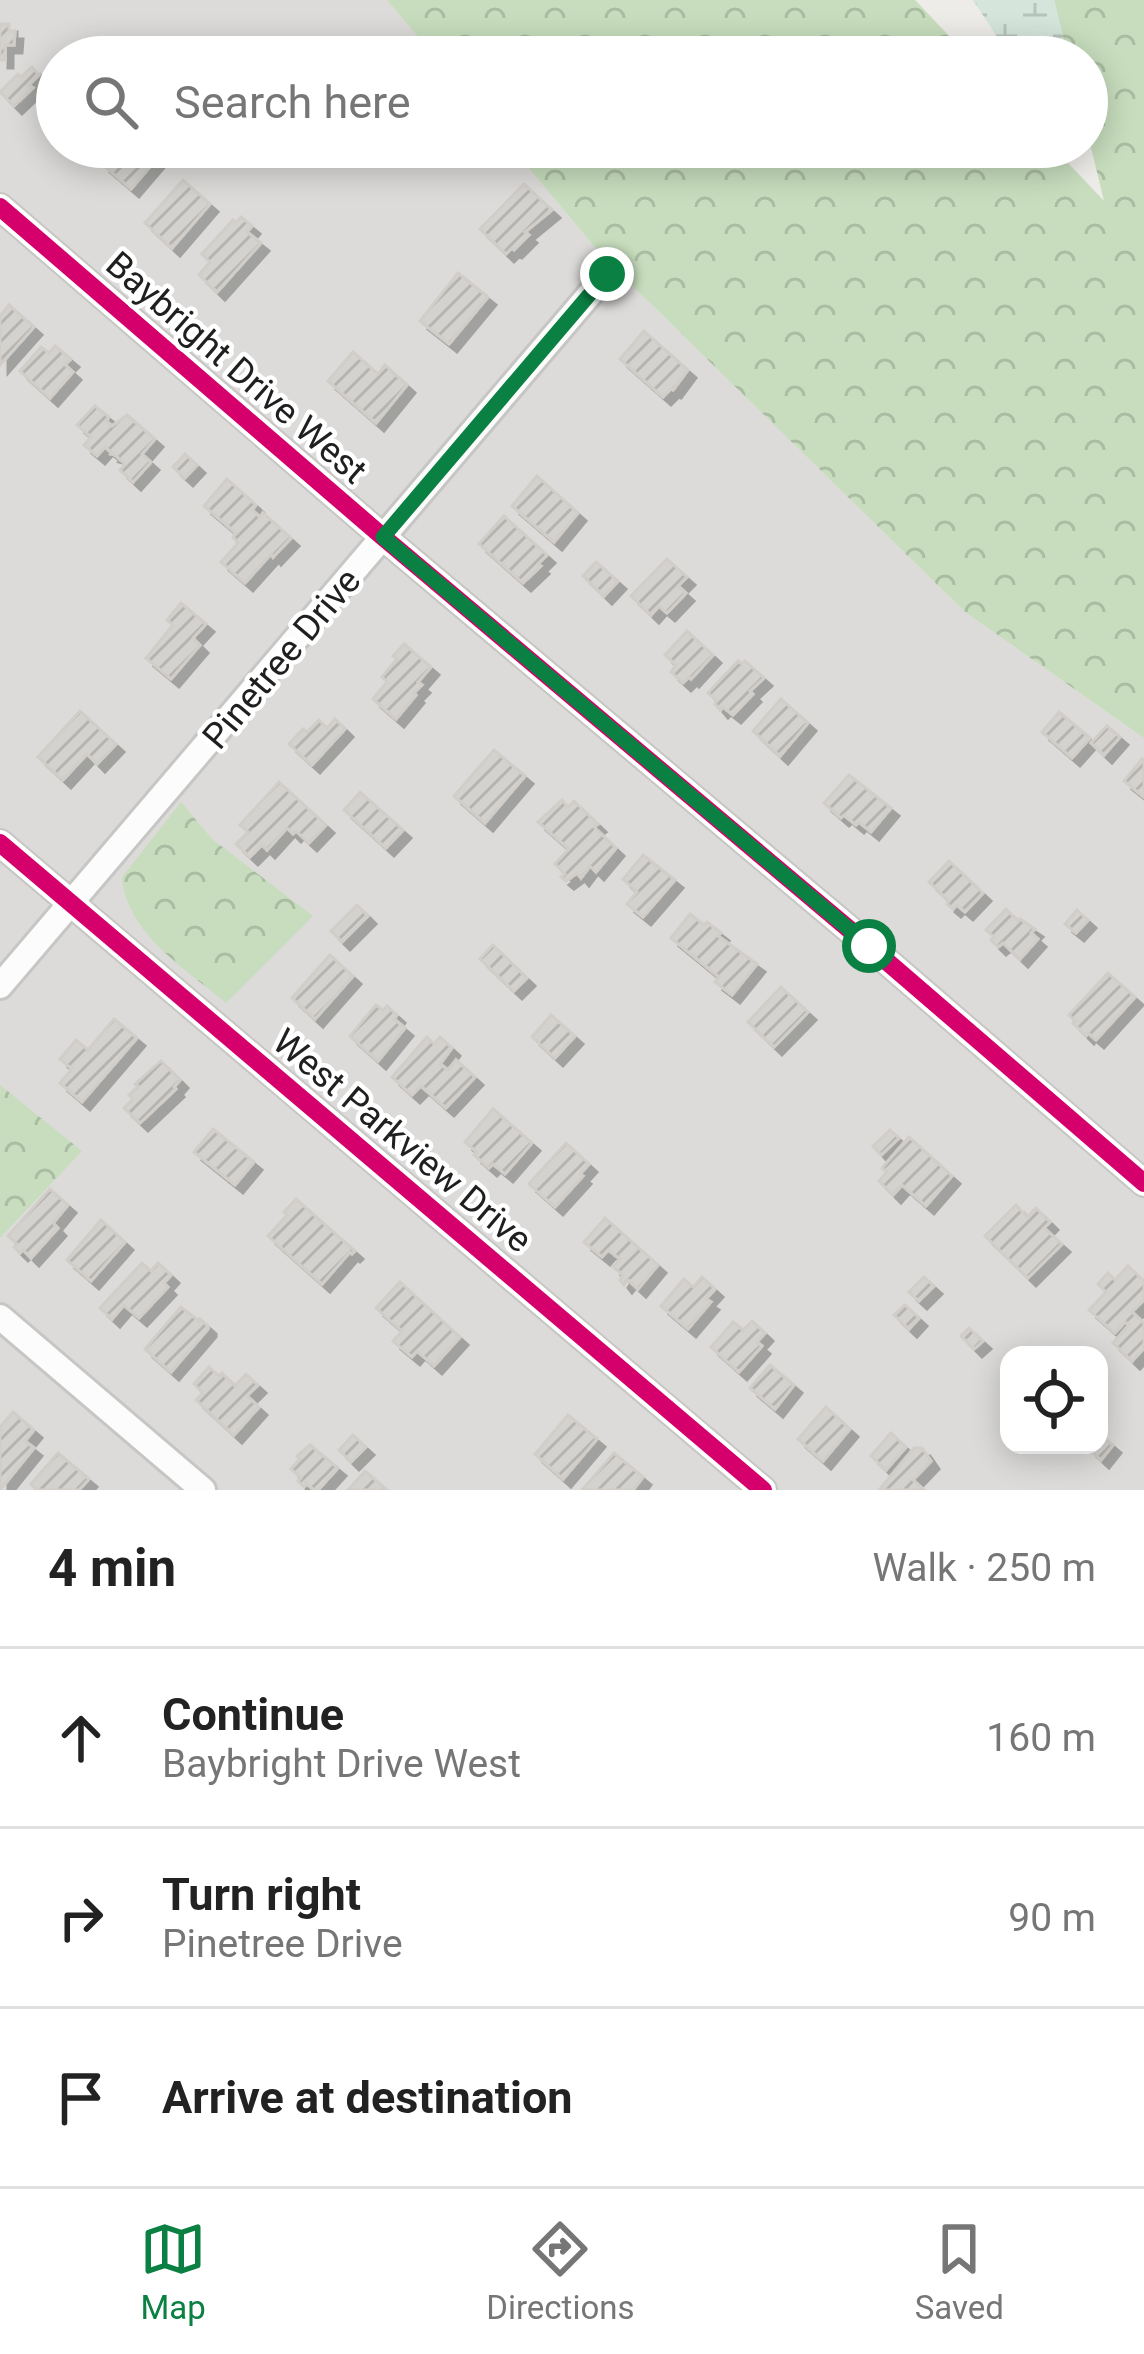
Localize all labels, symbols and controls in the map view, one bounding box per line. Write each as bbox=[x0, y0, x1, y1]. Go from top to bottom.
search box bbox=[36, 36, 1108, 168]
icon: search bbox=[78, 69, 144, 135]
text: Search here bbox=[174, 76, 411, 129]
street label: Baybright Drive West bbox=[98, 243, 375, 492]
route end bbox=[580, 247, 634, 301]
street label: Pinetree Drive bbox=[194, 560, 369, 757]
route start bbox=[842, 919, 896, 973]
street label: West Parkview Drive bbox=[265, 1020, 540, 1261]
map controls bbox=[1000, 1346, 1108, 1454]
button: locate bbox=[1000, 1346, 1108, 1454]
text: 4 min bbox=[48, 1539, 176, 1598]
text: Walk · 250 m bbox=[872, 1545, 1096, 1591]
text: Continue bbox=[162, 1688, 344, 1741]
icon: ahead bbox=[48, 1705, 114, 1771]
text: 160 m bbox=[986, 1715, 1096, 1761]
text: Baybright Drive West bbox=[162, 1741, 521, 1787]
text: Turn right bbox=[162, 1868, 361, 1921]
icon: right bbox=[48, 1885, 114, 1951]
text: 90 m bbox=[1008, 1895, 1096, 1941]
text: Pinetree Drive bbox=[162, 1921, 403, 1967]
icon: arrive bbox=[48, 2065, 114, 2131]
text: Arrive at destination bbox=[162, 2071, 573, 2124]
tab: Map bbox=[140, 2216, 206, 2327]
tab: Directions bbox=[486, 2216, 635, 2327]
tab: Saved bbox=[915, 2216, 1004, 2327]

